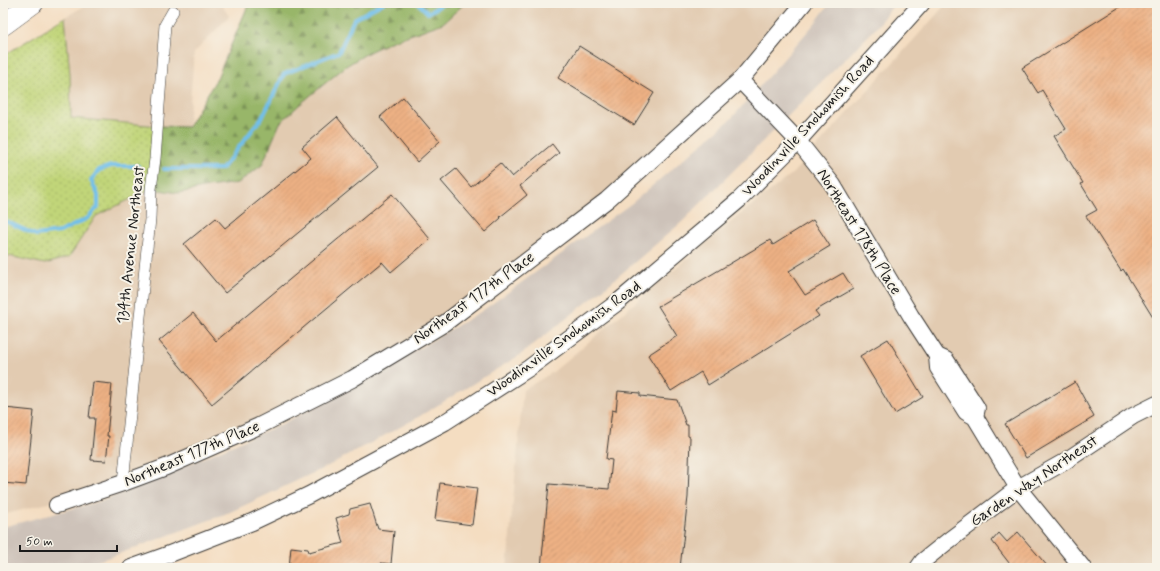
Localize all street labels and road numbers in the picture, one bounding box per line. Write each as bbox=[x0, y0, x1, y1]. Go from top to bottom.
street label: Woodinville Snohomish Road bbox=[737, 51, 879, 201]
street label: 134th Avenue Northeast bbox=[112, 165, 150, 325]
street label: Northeast 178th Place bbox=[812, 165, 906, 299]
street label: Northeast 177th Place bbox=[409, 247, 539, 349]
street label: Woodinville Snohomish Road bbox=[483, 276, 645, 402]
street label: Northeast 177th Place bbox=[121, 416, 263, 492]
street label: Garden Way Northeast bbox=[966, 430, 1102, 532]

